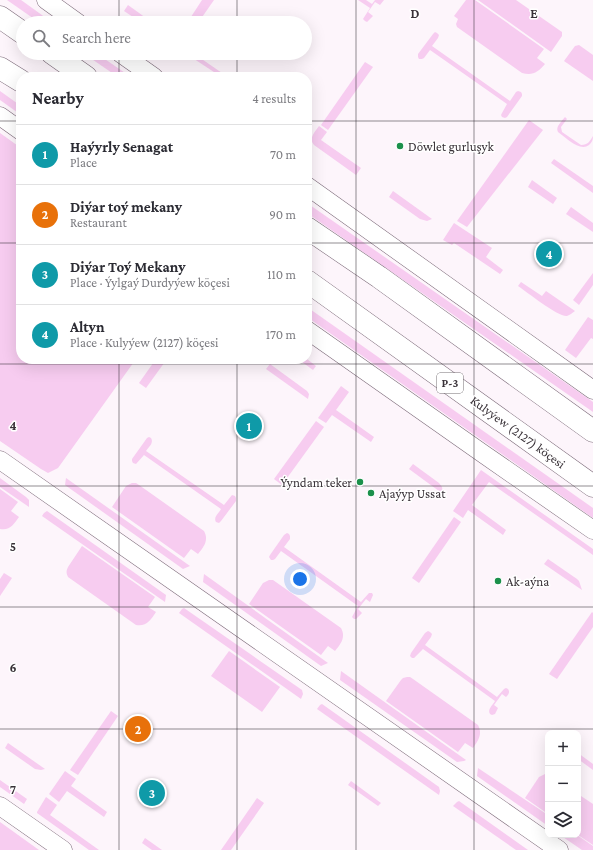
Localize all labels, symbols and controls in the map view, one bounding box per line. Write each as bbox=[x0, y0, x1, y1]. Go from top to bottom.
text: D bbox=[411, 6, 420, 21]
text: E bbox=[530, 6, 538, 21]
search box bbox=[16, 16, 312, 60]
icon: search bbox=[30, 27, 52, 49]
text: Search here bbox=[62, 30, 131, 46]
text: Nearby bbox=[32, 89, 84, 108]
text: 4 results bbox=[252, 91, 296, 106]
text: Haýyrly Senagat bbox=[70, 139, 173, 155]
place label: Döwlet gurluşyk bbox=[408, 139, 495, 154]
marker: Döwlet gurluşyk bbox=[395, 141, 405, 151]
text: 1 bbox=[43, 147, 47, 162]
text: 70 m bbox=[270, 147, 296, 162]
text: Place bbox=[70, 155, 97, 170]
text: Diýar toý mekany bbox=[70, 199, 182, 215]
text: 2 bbox=[42, 207, 48, 222]
text: 90 m bbox=[269, 207, 296, 222]
text: Restaurant bbox=[70, 215, 127, 230]
pin: 4 bbox=[536, 239, 562, 269]
text: Diýar Toý Mekany bbox=[70, 259, 186, 275]
text: 3 bbox=[42, 267, 48, 282]
text: 110 m bbox=[267, 267, 296, 282]
text: Place · Ýylgaý Durdyýew köçesi bbox=[70, 275, 230, 290]
text: Altyn bbox=[70, 319, 105, 335]
text: 4 bbox=[41, 327, 49, 342]
text: 170 m bbox=[266, 327, 296, 342]
text: Place · Kulyýew (2127) köçesi bbox=[70, 335, 218, 350]
road number: P-3 bbox=[437, 373, 463, 393]
street label: Kulyýew (2127) köçesi bbox=[467, 393, 569, 473]
pin: 1 bbox=[236, 411, 262, 441]
text: 4 bbox=[9, 418, 17, 433]
place label: Ýyndam teker bbox=[281, 475, 352, 490]
marker: Ýyndam teker bbox=[355, 477, 365, 487]
place label: Ajaýyp Ussat bbox=[379, 486, 446, 502]
marker: Ajaýyp Ussat bbox=[366, 488, 376, 498]
text: 5 bbox=[10, 539, 16, 554]
your location bbox=[290, 569, 310, 589]
place label: Ak-aýna bbox=[506, 574, 549, 589]
marker: Ak-aýna bbox=[493, 576, 503, 586]
text: 6 bbox=[9, 660, 17, 675]
pin: 2 bbox=[125, 714, 151, 744]
map controls bbox=[545, 730, 581, 838]
button: + bbox=[545, 730, 581, 766]
button: − bbox=[545, 766, 581, 802]
pin: 3 bbox=[139, 778, 165, 808]
text: 7 bbox=[10, 782, 16, 797]
button: layers bbox=[545, 802, 581, 838]

